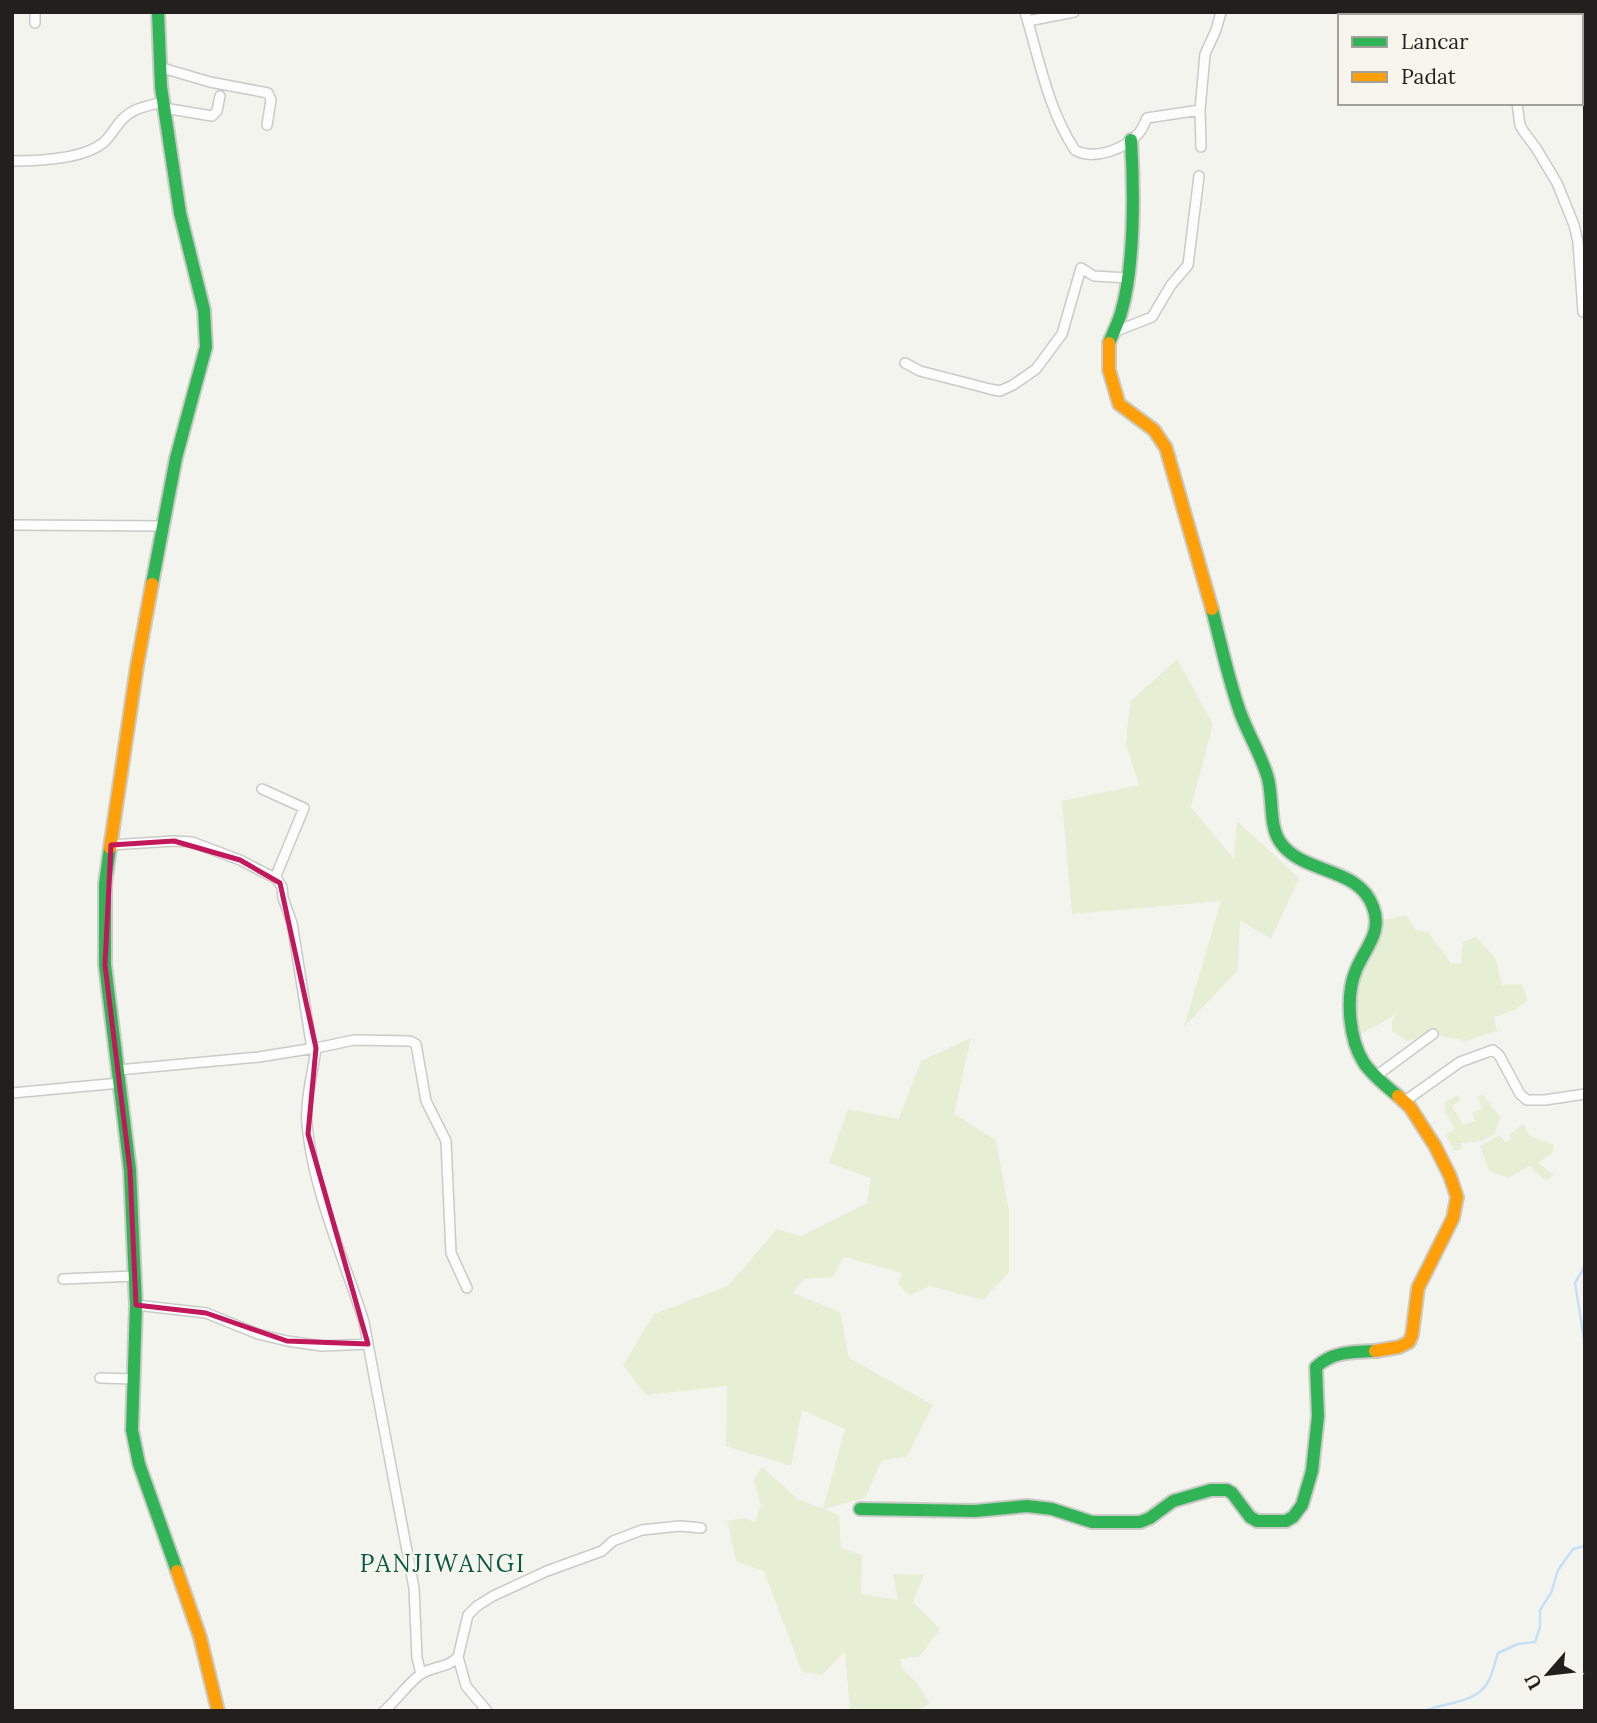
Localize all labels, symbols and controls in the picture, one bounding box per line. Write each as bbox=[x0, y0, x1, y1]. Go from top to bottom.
legend bbox=[1338, 14, 1583, 105]
text: Lancar bbox=[1401, 28, 1468, 55]
text: Padat bbox=[1401, 63, 1457, 90]
district label: PANJIWANGI bbox=[360, 1548, 526, 1579]
north arrow bbox=[1513, 1639, 1583, 1709]
text: U bbox=[1519, 1670, 1547, 1694]

